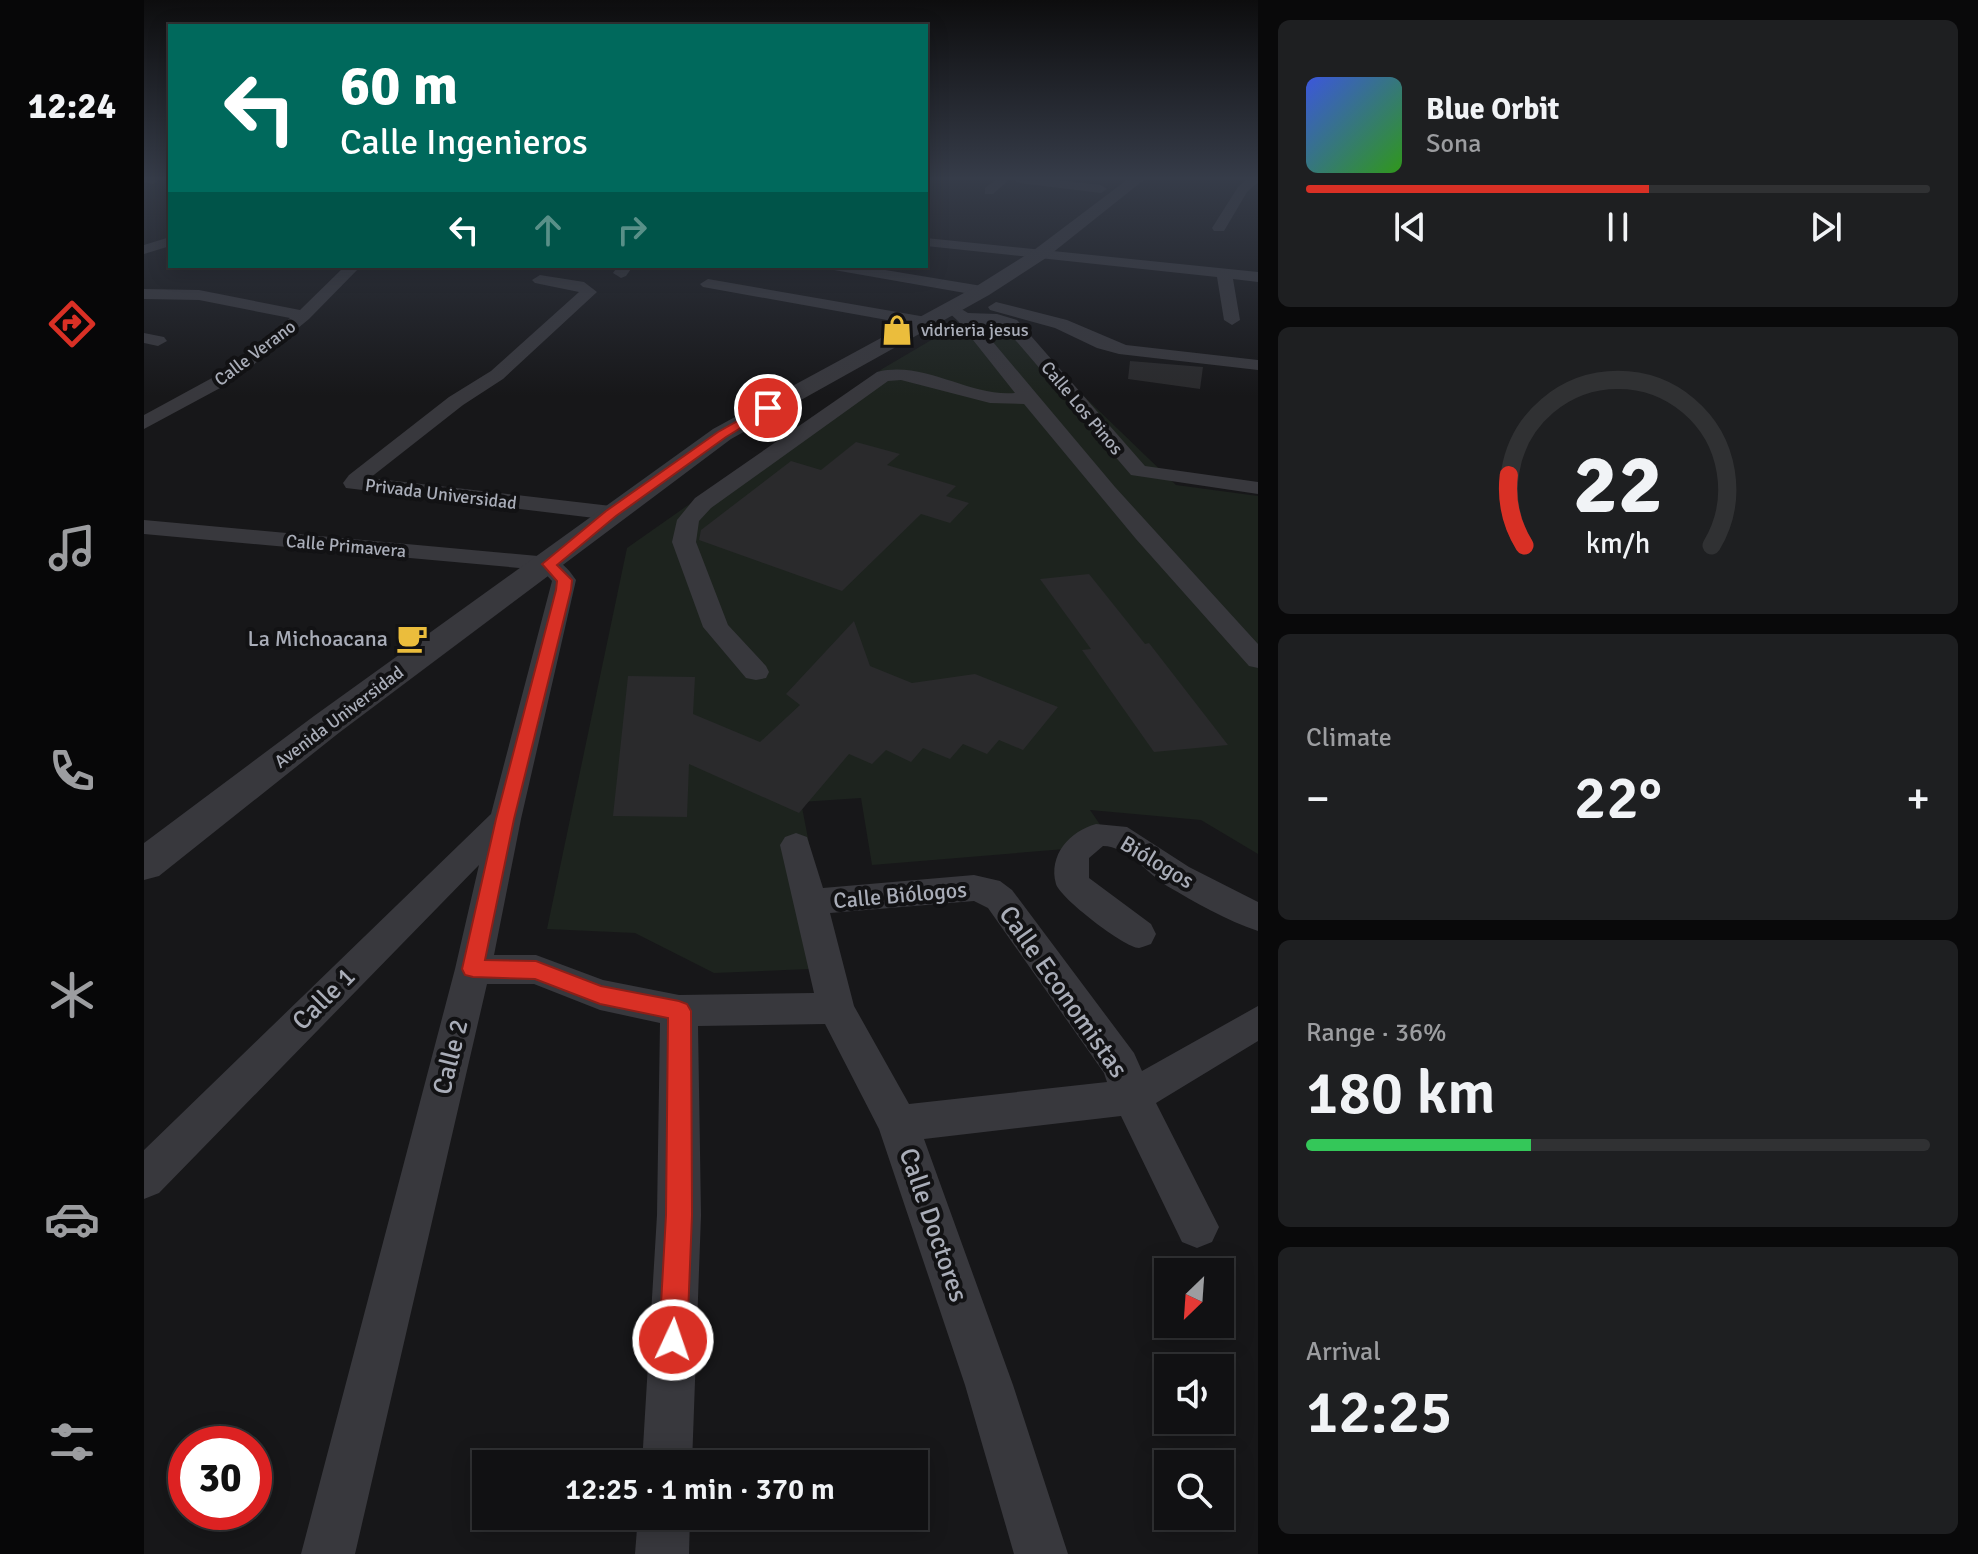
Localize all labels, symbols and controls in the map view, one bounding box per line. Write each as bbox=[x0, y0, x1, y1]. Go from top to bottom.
text: 60 m bbox=[340, 51, 458, 120]
icon: left bbox=[208, 56, 312, 160]
text: 12:24 bbox=[28, 84, 116, 129]
text: Blue Orbit bbox=[1426, 91, 1559, 128]
text: Calle Ingenieros bbox=[340, 120, 588, 165]
text: Sona bbox=[1426, 128, 1481, 160]
icon: previous bbox=[1388, 205, 1432, 249]
icon: pause bbox=[1596, 205, 1640, 249]
icon: next bbox=[1804, 205, 1848, 249]
icon: left bbox=[442, 208, 486, 252]
icon: ahead bbox=[526, 208, 570, 252]
icon: right bbox=[610, 208, 654, 252]
icon: directions bbox=[44, 296, 100, 352]
shop icon: vidrieria jesus bbox=[880, 313, 914, 347]
street label: Calle Verano bbox=[210, 315, 300, 391]
place label: vidrieria jesus bbox=[921, 319, 1029, 341]
street label: Calle Los Pinos bbox=[1037, 357, 1128, 459]
pin bbox=[734, 374, 802, 442]
icon: arrive bbox=[746, 386, 790, 430]
text: 22 bbox=[1573, 434, 1663, 536]
street label: Privada Universidad bbox=[364, 474, 518, 514]
icon: music bbox=[44, 520, 100, 576]
text: km/h bbox=[1586, 526, 1650, 561]
street label: Calle Primavera bbox=[285, 530, 407, 562]
cafe icon: La Michoacana bbox=[395, 621, 429, 655]
place label: La Michoacana bbox=[247, 625, 388, 652]
street label: Avenida Universidad bbox=[270, 661, 408, 773]
text: Climate bbox=[1306, 722, 1392, 754]
icon: phone bbox=[44, 743, 100, 799]
text: 22° bbox=[1574, 762, 1662, 836]
text: − bbox=[1306, 772, 1330, 826]
text: + bbox=[1906, 772, 1930, 826]
street label: Biólogos bbox=[1115, 830, 1199, 894]
street label: Calle Biólogos bbox=[832, 876, 968, 914]
street label: Calle Economistas bbox=[992, 900, 1134, 1084]
street label: Calle 1 bbox=[286, 961, 362, 1037]
icon: climate bbox=[44, 967, 100, 1023]
street label: Calle 2 bbox=[426, 1016, 476, 1098]
text: Range · 36% bbox=[1306, 1017, 1447, 1049]
text: 180 km bbox=[1306, 1057, 1495, 1131]
street label: Calle Doctores bbox=[892, 1144, 974, 1306]
icon: car bbox=[44, 1191, 100, 1247]
north arrow bbox=[1154, 1258, 1234, 1338]
map controls bbox=[1154, 1258, 1234, 1530]
position arrow bbox=[631, 1298, 715, 1382]
text: Arrival bbox=[1306, 1336, 1381, 1368]
button: sound bbox=[1154, 1354, 1234, 1434]
text: 12:25 bbox=[1306, 1376, 1453, 1450]
icon: filters bbox=[44, 1414, 100, 1470]
speed limit sign: 30 bbox=[168, 1426, 272, 1530]
button: search bbox=[1154, 1450, 1234, 1530]
text: 12:25 · 1 min · 370 m bbox=[565, 1471, 835, 1508]

